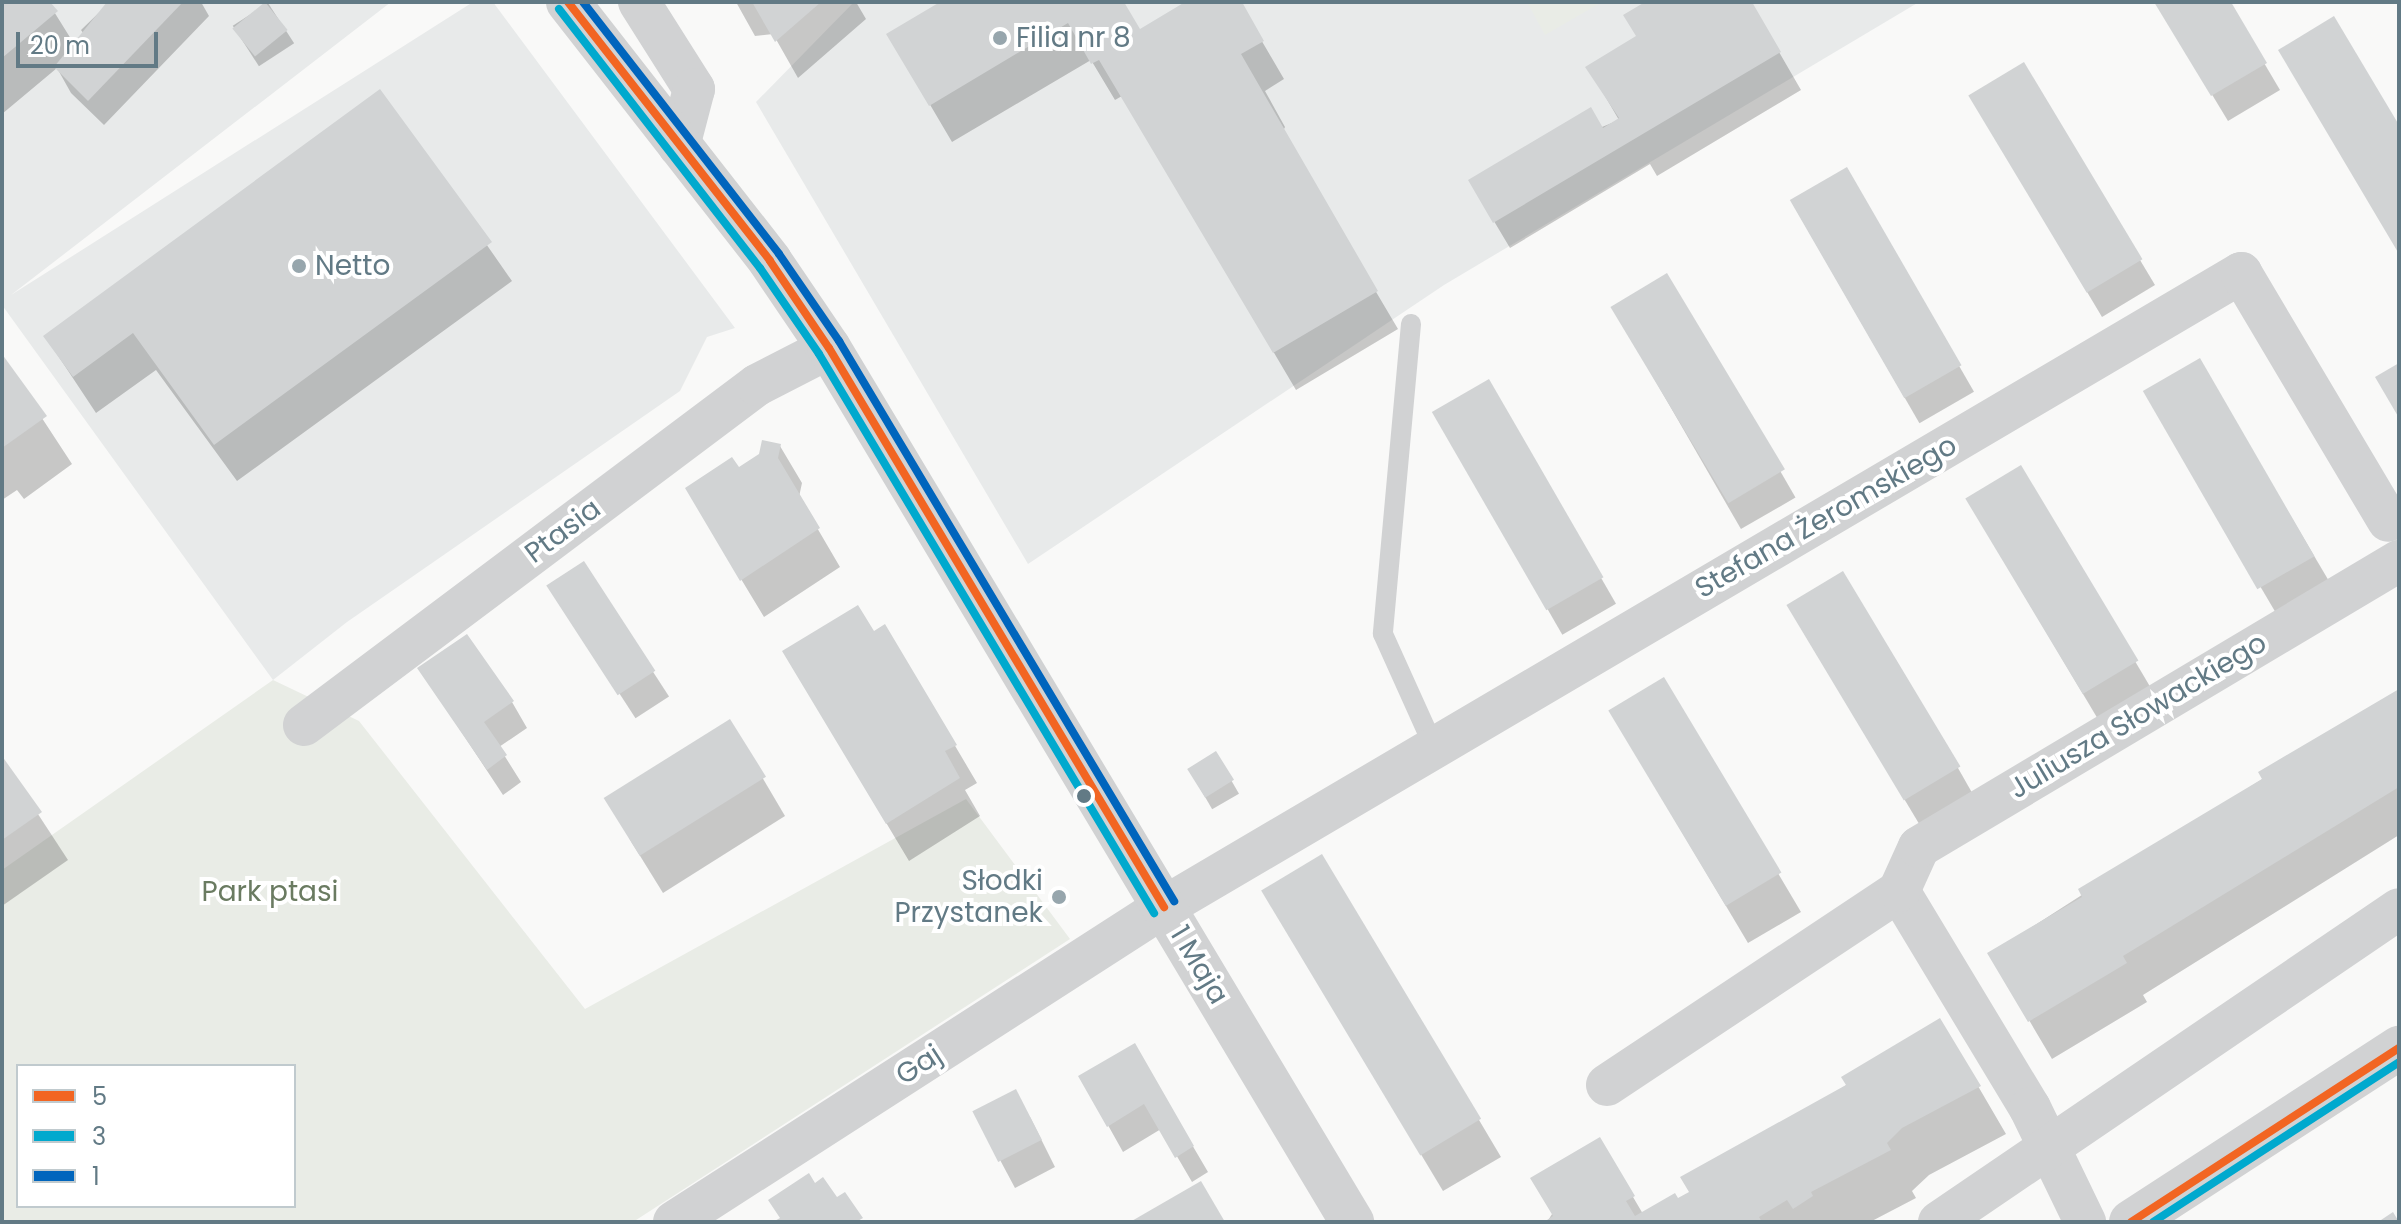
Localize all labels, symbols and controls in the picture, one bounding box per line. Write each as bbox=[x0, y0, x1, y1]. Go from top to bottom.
scale bar bbox=[20, 16, 162, 66]
place label: Filia nr 8 bbox=[1016, 21, 1131, 55]
text: 20 m bbox=[30, 29, 90, 62]
marker: Filia nr 8 bbox=[991, 29, 1009, 47]
place label: Netto bbox=[315, 249, 390, 283]
marker: Netto bbox=[290, 257, 308, 275]
street label: Stefana Żeromskiego bbox=[1689, 428, 1963, 606]
street label: Ptasia bbox=[519, 492, 607, 570]
street label: Juliusza Słowackiego bbox=[2003, 626, 2273, 806]
unlabelled marker bbox=[1076, 788, 1092, 804]
place label: Słodki Przystanek bbox=[894, 864, 1043, 930]
park label: Park ptasi bbox=[201, 875, 339, 909]
marker: Słodki Przystanek bbox=[1050, 888, 1068, 906]
street label: 1 Maja bbox=[1163, 920, 1235, 1010]
street label: Gaj bbox=[890, 1038, 948, 1092]
legend bbox=[16, 1064, 296, 1208]
text: 5 bbox=[92, 1080, 107, 1113]
text: 3 bbox=[92, 1120, 106, 1153]
text: 1 bbox=[92, 1160, 100, 1193]

